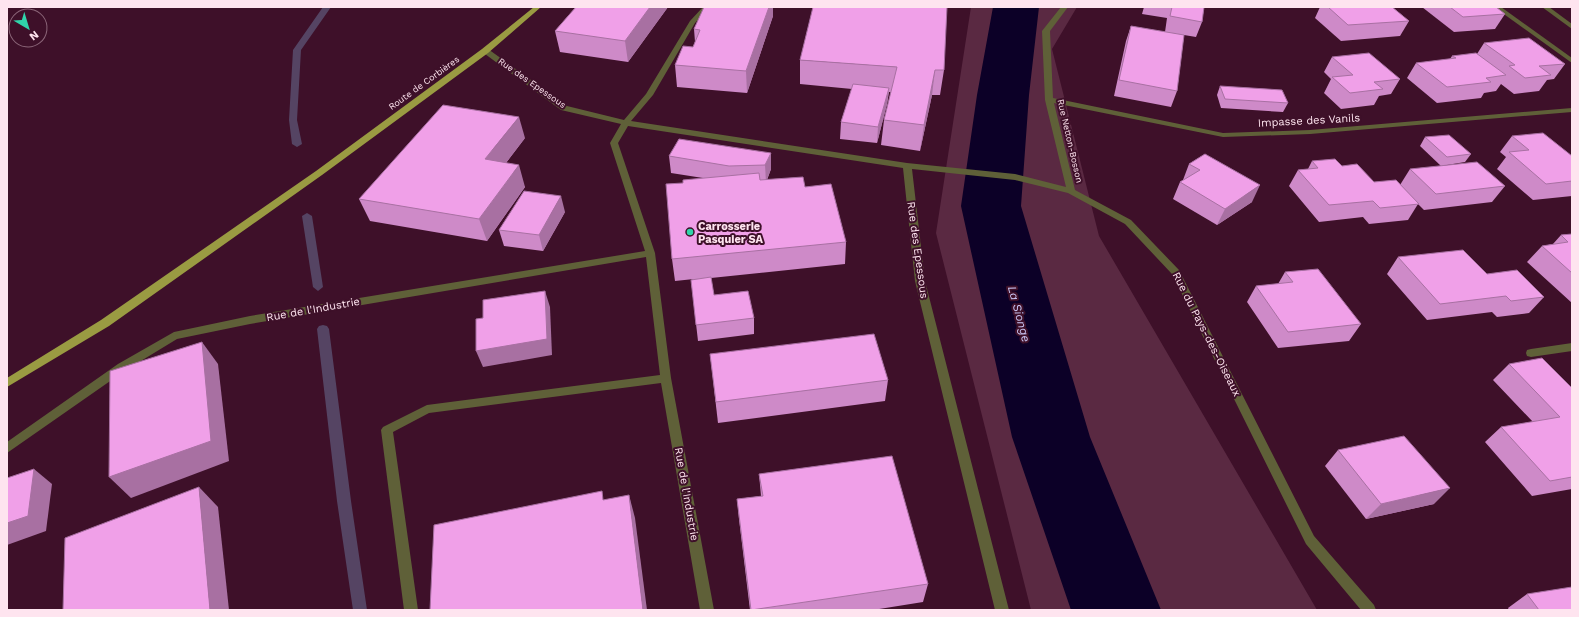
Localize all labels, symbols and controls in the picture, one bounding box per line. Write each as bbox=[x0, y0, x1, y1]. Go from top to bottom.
north arrow bbox=[8, 8, 48, 48]
text: N bbox=[27, 28, 41, 43]
street label: Route de Corbières bbox=[387, 54, 461, 112]
street label: Rue des Epessous bbox=[496, 56, 568, 110]
street label: Rue Netton-Bosson bbox=[1056, 98, 1084, 184]
street label: Impasse des Vanils bbox=[1257, 111, 1361, 130]
street label: Rue des Epessous bbox=[904, 201, 931, 300]
place label: Carrosserie Pasquier SA bbox=[698, 220, 764, 246]
marker: Carrosserie Pasquier SA bbox=[685, 227, 695, 237]
street label: Rue du Pays-des-Oiseaux bbox=[1169, 270, 1244, 399]
water label: La Sionge bbox=[1005, 284, 1033, 344]
street label: Rue de l'Industrie bbox=[265, 295, 361, 324]
street label: Rue de l'Industrie bbox=[672, 446, 701, 542]

